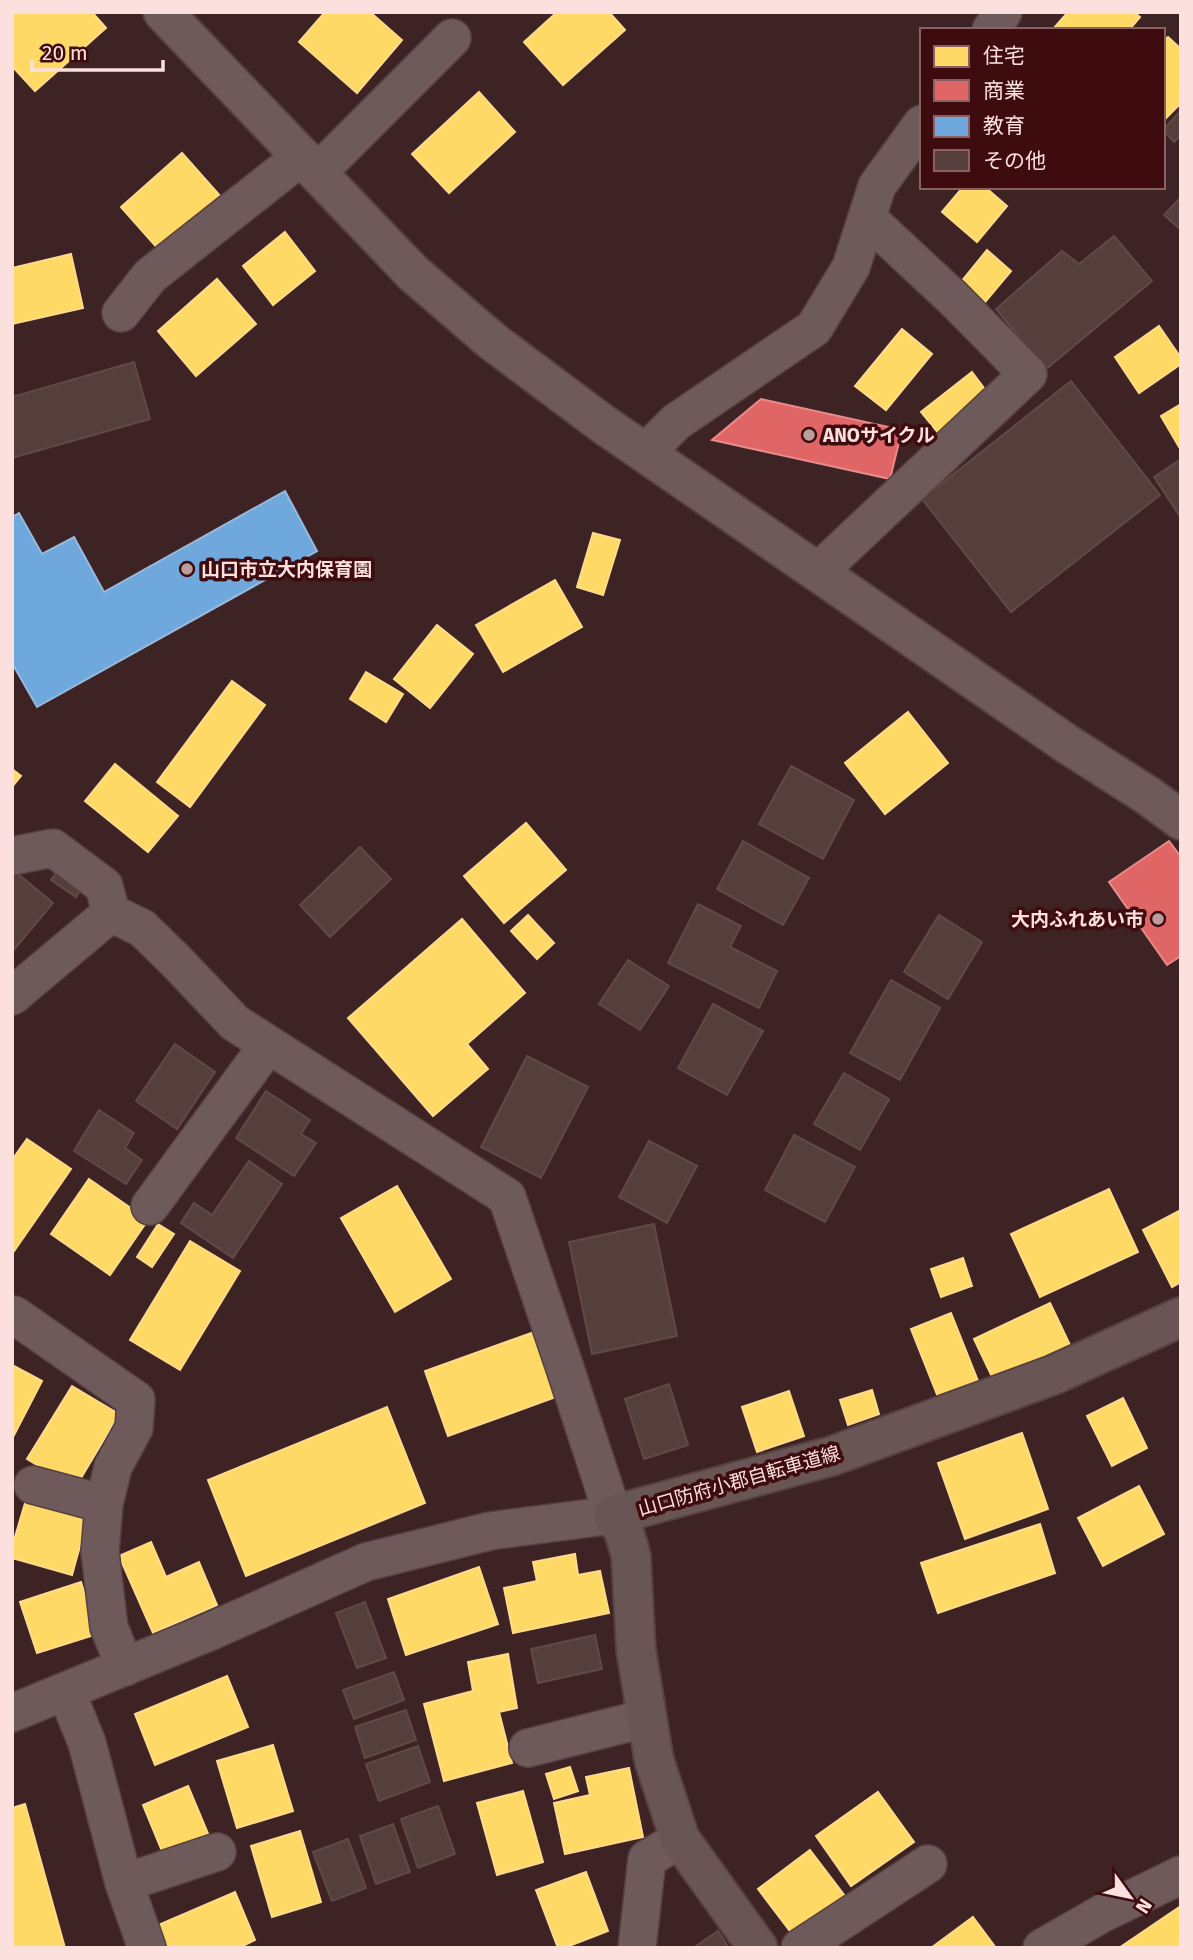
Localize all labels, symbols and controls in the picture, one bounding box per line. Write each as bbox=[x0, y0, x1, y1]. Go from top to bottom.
scale bar bbox=[32, 28, 163, 72]
legend bbox=[920, 28, 1165, 189]
text: 20 m bbox=[42, 40, 88, 66]
text: 住宅 bbox=[983, 43, 1025, 69]
text: 商業 bbox=[983, 78, 1025, 104]
text: 教育 bbox=[983, 113, 1025, 139]
text: その他 bbox=[983, 148, 1046, 174]
place label: ANOサイクル bbox=[822, 424, 935, 447]
marker: ANOサイクル bbox=[801, 427, 817, 443]
place label: 山口市立大内保育園 bbox=[201, 558, 372, 581]
marker: 山口市立大内保育園 bbox=[179, 561, 195, 577]
place label: 大内ふれあい市 bbox=[1011, 908, 1144, 931]
marker: 大内ふれあい市 bbox=[1150, 911, 1166, 927]
street label: 山口防府小郡自転車道線 bbox=[635, 1441, 843, 1521]
north arrow bbox=[1095, 1862, 1165, 1932]
text: N bbox=[1131, 1894, 1157, 1918]

